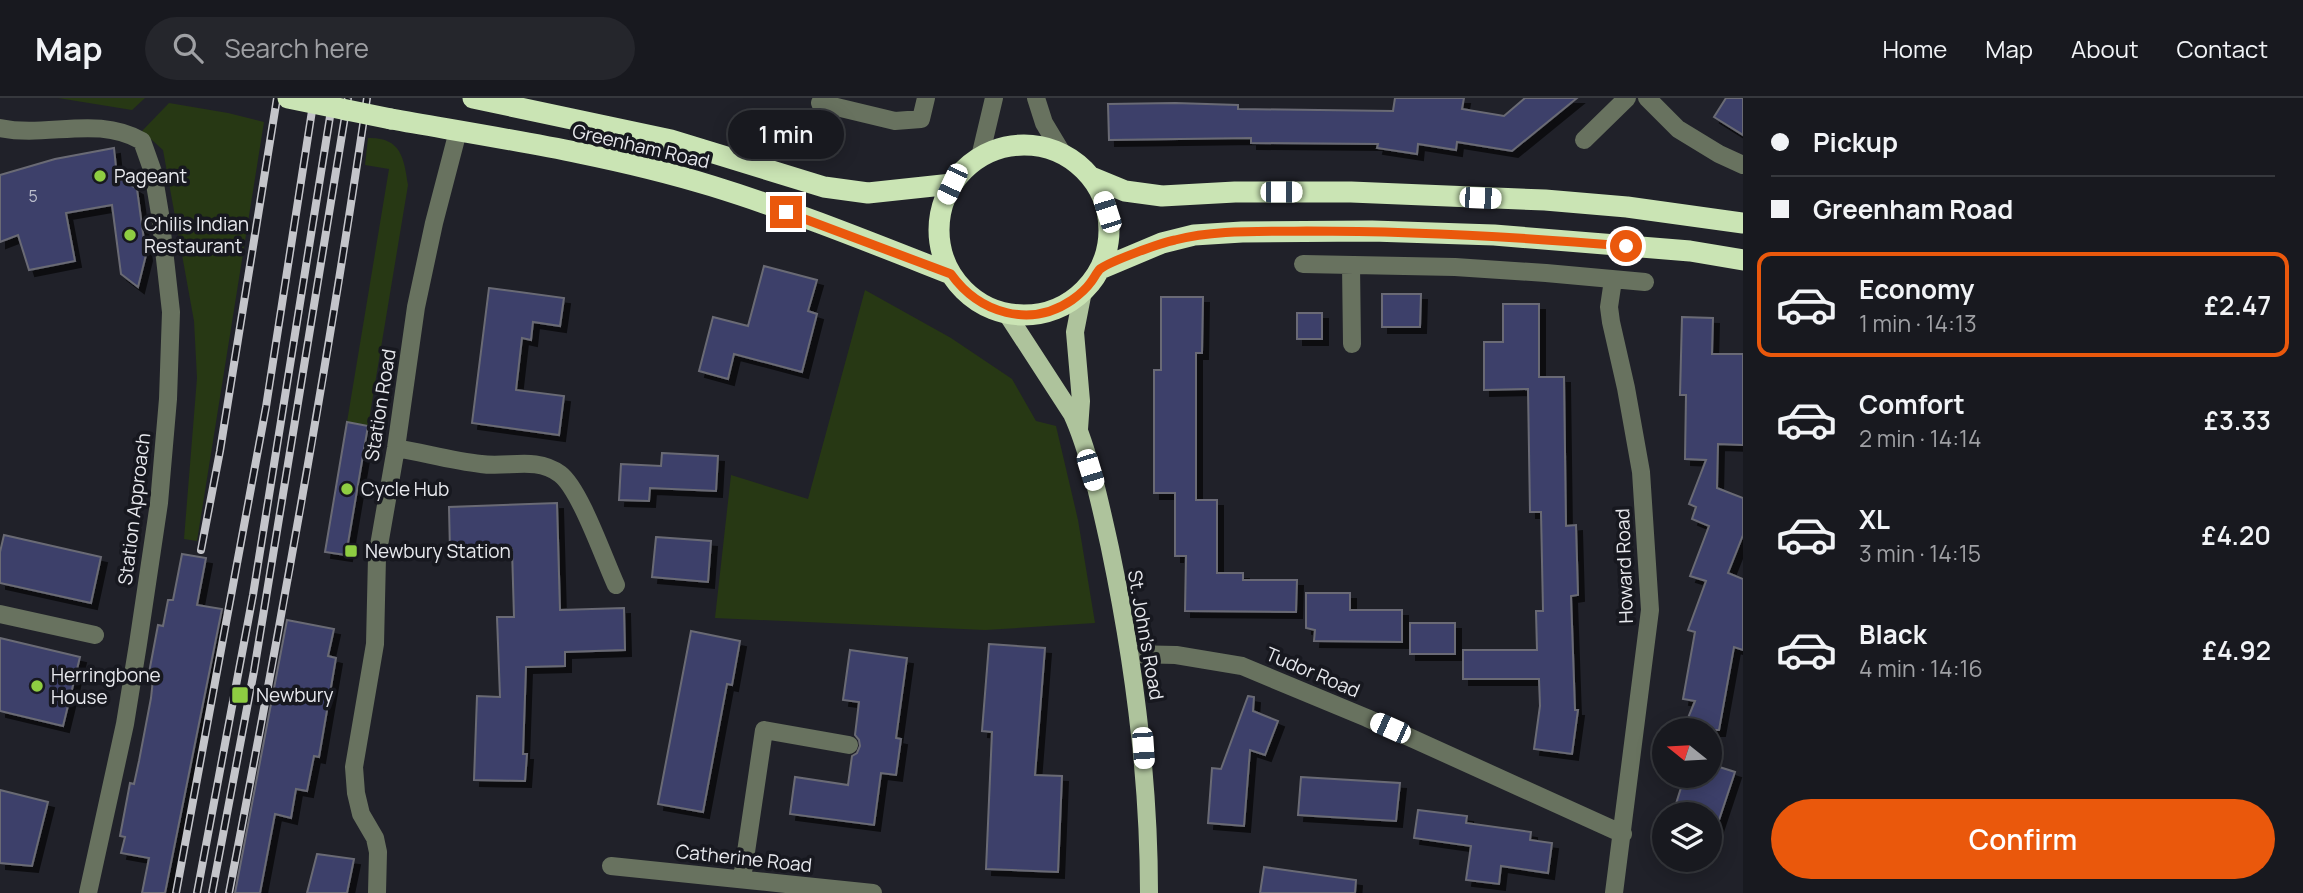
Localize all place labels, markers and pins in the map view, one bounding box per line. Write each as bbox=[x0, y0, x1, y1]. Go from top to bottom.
place label: Pageant bbox=[114, 163, 187, 189]
marker: Pageant bbox=[92, 168, 108, 184]
place label: Chilis Indian Restaurant bbox=[144, 211, 249, 259]
marker: Chilis Indian Restaurant bbox=[122, 227, 138, 243]
place label: Cycle Hub bbox=[361, 476, 449, 502]
marker: Cycle Hub bbox=[339, 481, 355, 497]
place label: Newbury Station bbox=[365, 538, 511, 564]
marker: Newbury Station bbox=[343, 543, 359, 559]
place label: Herringbone House bbox=[51, 662, 161, 710]
marker: Herringbone House bbox=[29, 678, 45, 694]
place label: Newbury bbox=[256, 682, 334, 708]
marker: Newbury bbox=[230, 685, 250, 705]

